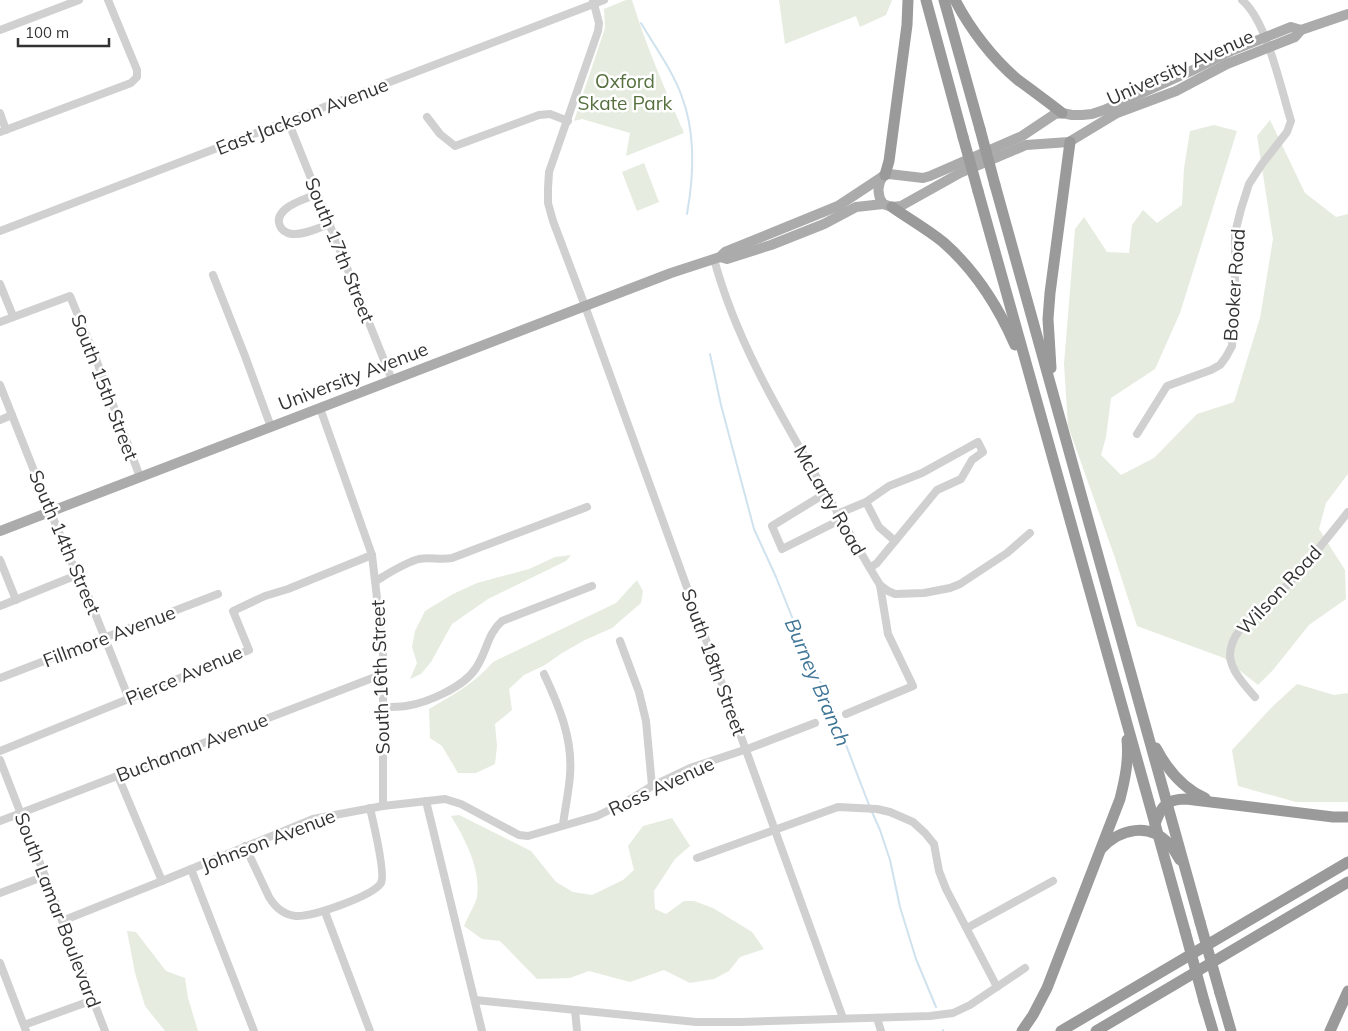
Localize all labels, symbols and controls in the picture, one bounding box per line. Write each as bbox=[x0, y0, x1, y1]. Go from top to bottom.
scale bar bbox=[18, 15, 109, 47]
text: 100 m bbox=[25, 23, 69, 42]
street label: University Avenue bbox=[1103, 24, 1257, 110]
park label: Oxford Skate Park bbox=[578, 69, 673, 115]
street label: East Jackson Avenue bbox=[212, 72, 392, 160]
street label: South 17th Street bbox=[300, 174, 380, 326]
street label: Booker Road bbox=[1218, 228, 1250, 342]
street label: South 15th Street bbox=[66, 311, 144, 464]
street label: University Avenue bbox=[275, 336, 431, 416]
street label: McLarty Road bbox=[789, 441, 871, 559]
street label: South 14th Street bbox=[24, 466, 106, 618]
street label: Wilson Road bbox=[1232, 540, 1326, 640]
street label: South 18th Street bbox=[676, 585, 752, 739]
street label: South 16th Street bbox=[365, 599, 395, 755]
street label: Fillmore Avenue bbox=[39, 600, 179, 672]
water label: Burney Branch bbox=[780, 614, 856, 750]
street label: Pierce Avenue bbox=[122, 640, 246, 710]
street label: Buchanan Avenue bbox=[113, 707, 271, 787]
street label: Ross Avenue bbox=[604, 751, 718, 821]
street label: Johnson Avenue bbox=[197, 803, 339, 877]
street label: South Lamar Boulevard bbox=[10, 809, 106, 1011]

